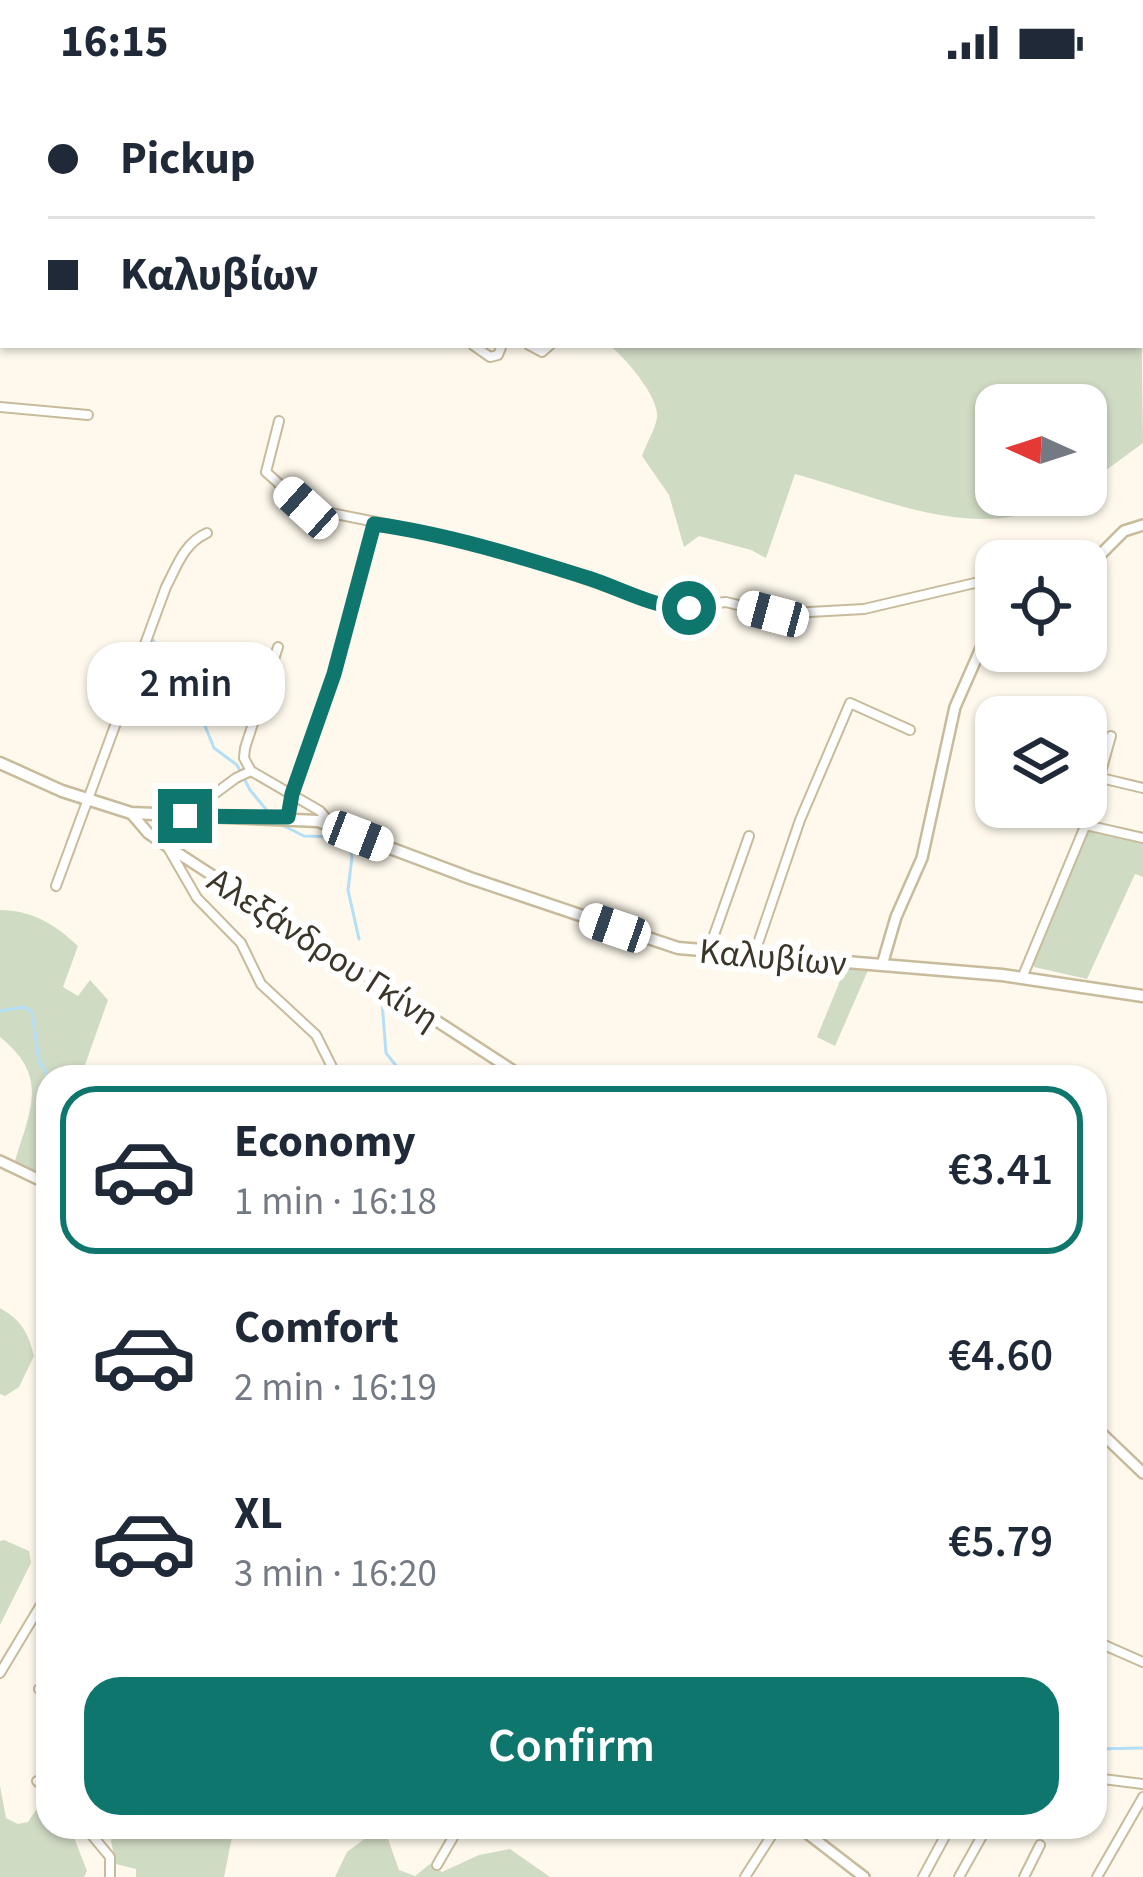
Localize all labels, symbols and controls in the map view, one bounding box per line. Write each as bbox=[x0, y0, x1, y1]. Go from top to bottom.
text: 16:15 bbox=[60, 10, 169, 74]
text: Pickup bbox=[120, 127, 256, 191]
text: Καλυβίων bbox=[120, 243, 318, 307]
north arrow bbox=[975, 384, 1107, 516]
map controls bbox=[975, 384, 1107, 828]
car bbox=[267, 471, 345, 545]
button: locate bbox=[975, 540, 1107, 672]
route start bbox=[662, 581, 716, 635]
car bbox=[734, 587, 812, 641]
callout: 2 min bbox=[86, 642, 284, 726]
text: 2 min bbox=[140, 656, 232, 712]
button: layers bbox=[975, 696, 1107, 828]
route end bbox=[158, 789, 212, 843]
car bbox=[318, 806, 398, 866]
street label: Αλεξάνδρου Γκίνη bbox=[197, 855, 449, 1043]
car bbox=[575, 899, 655, 957]
street label: Καλυβίων bbox=[697, 926, 849, 989]
text: Economy bbox=[234, 1110, 416, 1174]
icon: car bbox=[90, 1116, 198, 1224]
text: €3.41 bbox=[948, 1138, 1053, 1202]
text: 1 min · 16:18 bbox=[234, 1174, 437, 1230]
text: Comfort bbox=[234, 1296, 399, 1360]
icon: car bbox=[90, 1302, 198, 1410]
text: €4.60 bbox=[948, 1324, 1053, 1388]
text: 2 min · 16:19 bbox=[234, 1360, 437, 1416]
text: XL bbox=[234, 1482, 283, 1546]
icon: car bbox=[90, 1488, 198, 1596]
text: €5.79 bbox=[948, 1510, 1053, 1574]
text: 3 min · 16:20 bbox=[234, 1546, 437, 1602]
button: Confirm bbox=[84, 1677, 1059, 1815]

